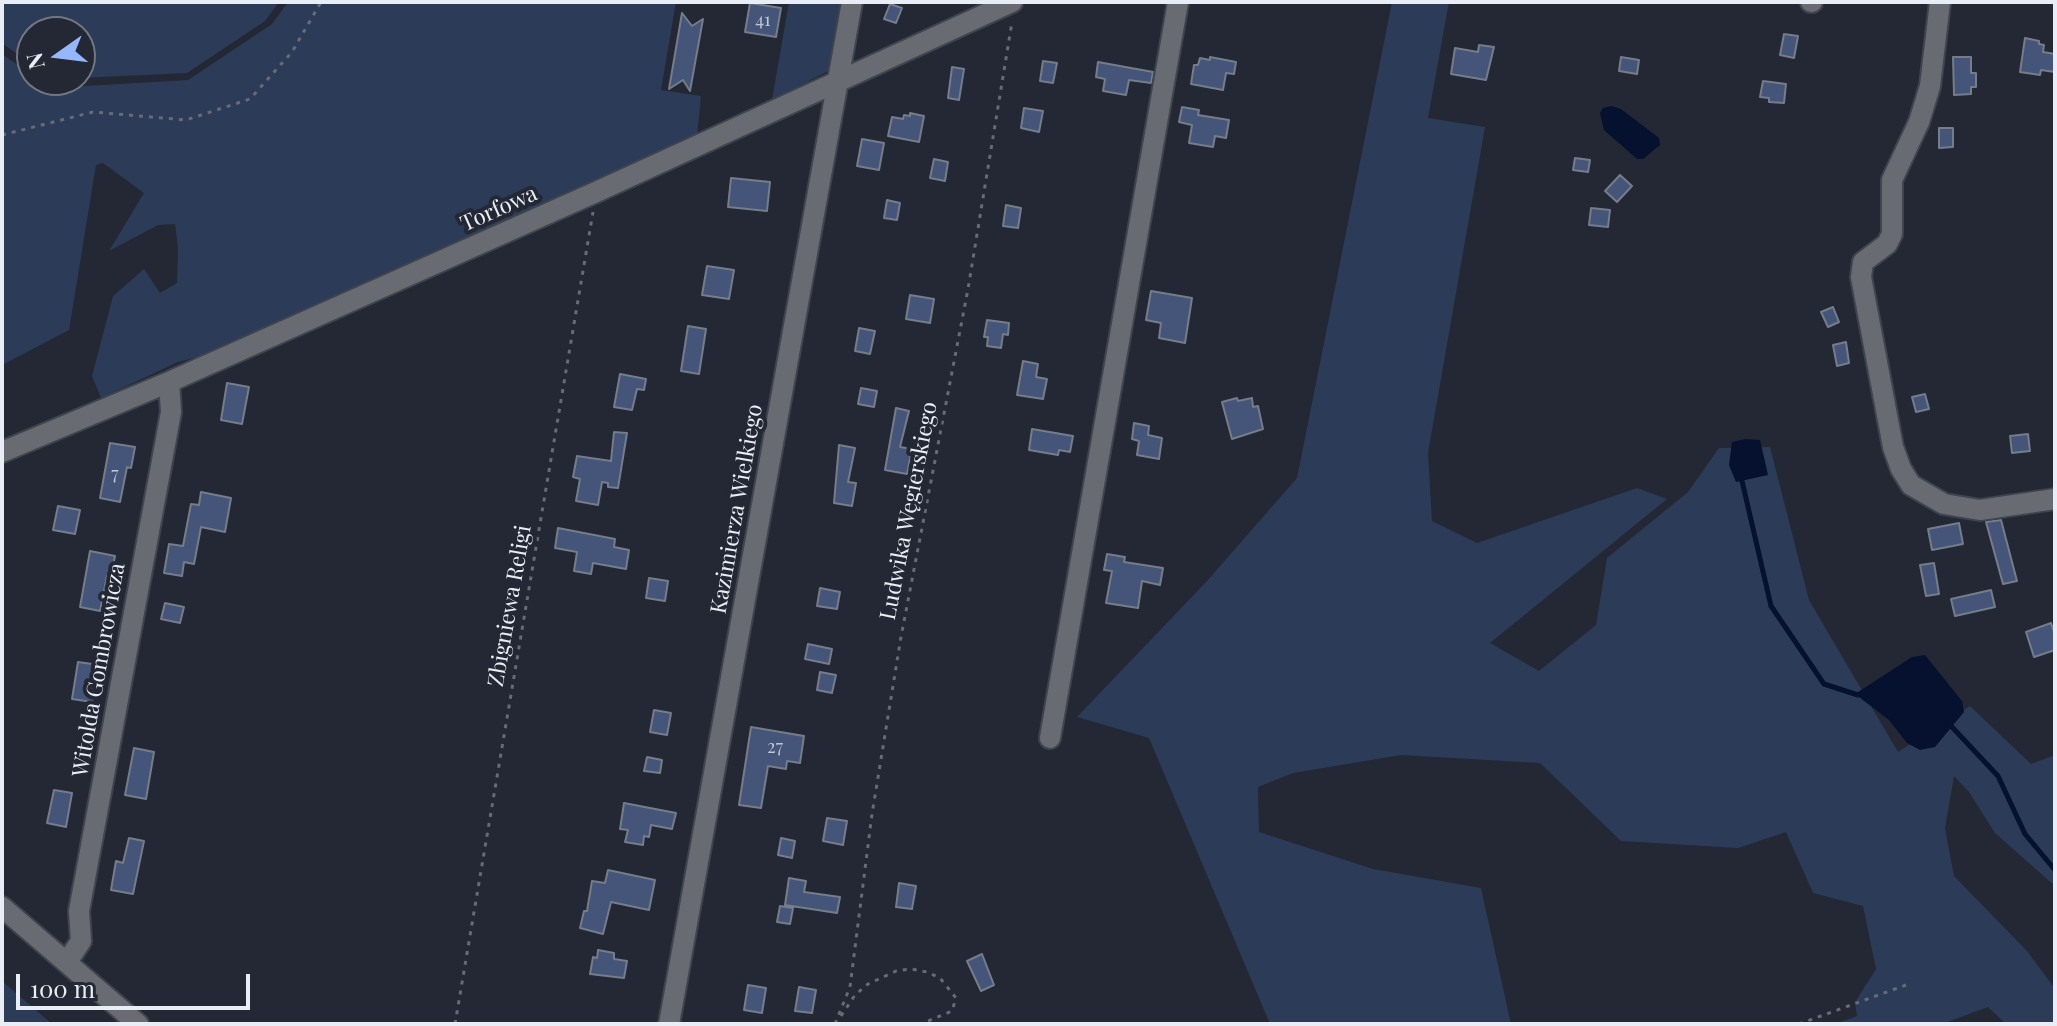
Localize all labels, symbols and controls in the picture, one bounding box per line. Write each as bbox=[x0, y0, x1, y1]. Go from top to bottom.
house number: 41 bbox=[755, 9, 771, 31]
north arrow bbox=[16, 16, 96, 96]
text: N bbox=[18, 50, 51, 73]
street label: Torfowa bbox=[457, 180, 541, 238]
street label: Ludwika Węgierskiego bbox=[875, 400, 943, 622]
street label: Kazimierza Wielkiego bbox=[706, 402, 768, 616]
house number: 7 bbox=[111, 463, 119, 485]
street label: Zbigniewa Religi bbox=[483, 523, 537, 689]
street label: Witolda Gombrowicza bbox=[67, 561, 131, 779]
house number: 27 bbox=[767, 736, 783, 758]
scale bar bbox=[20, 958, 254, 1008]
text: 100 m bbox=[30, 972, 95, 1004]

